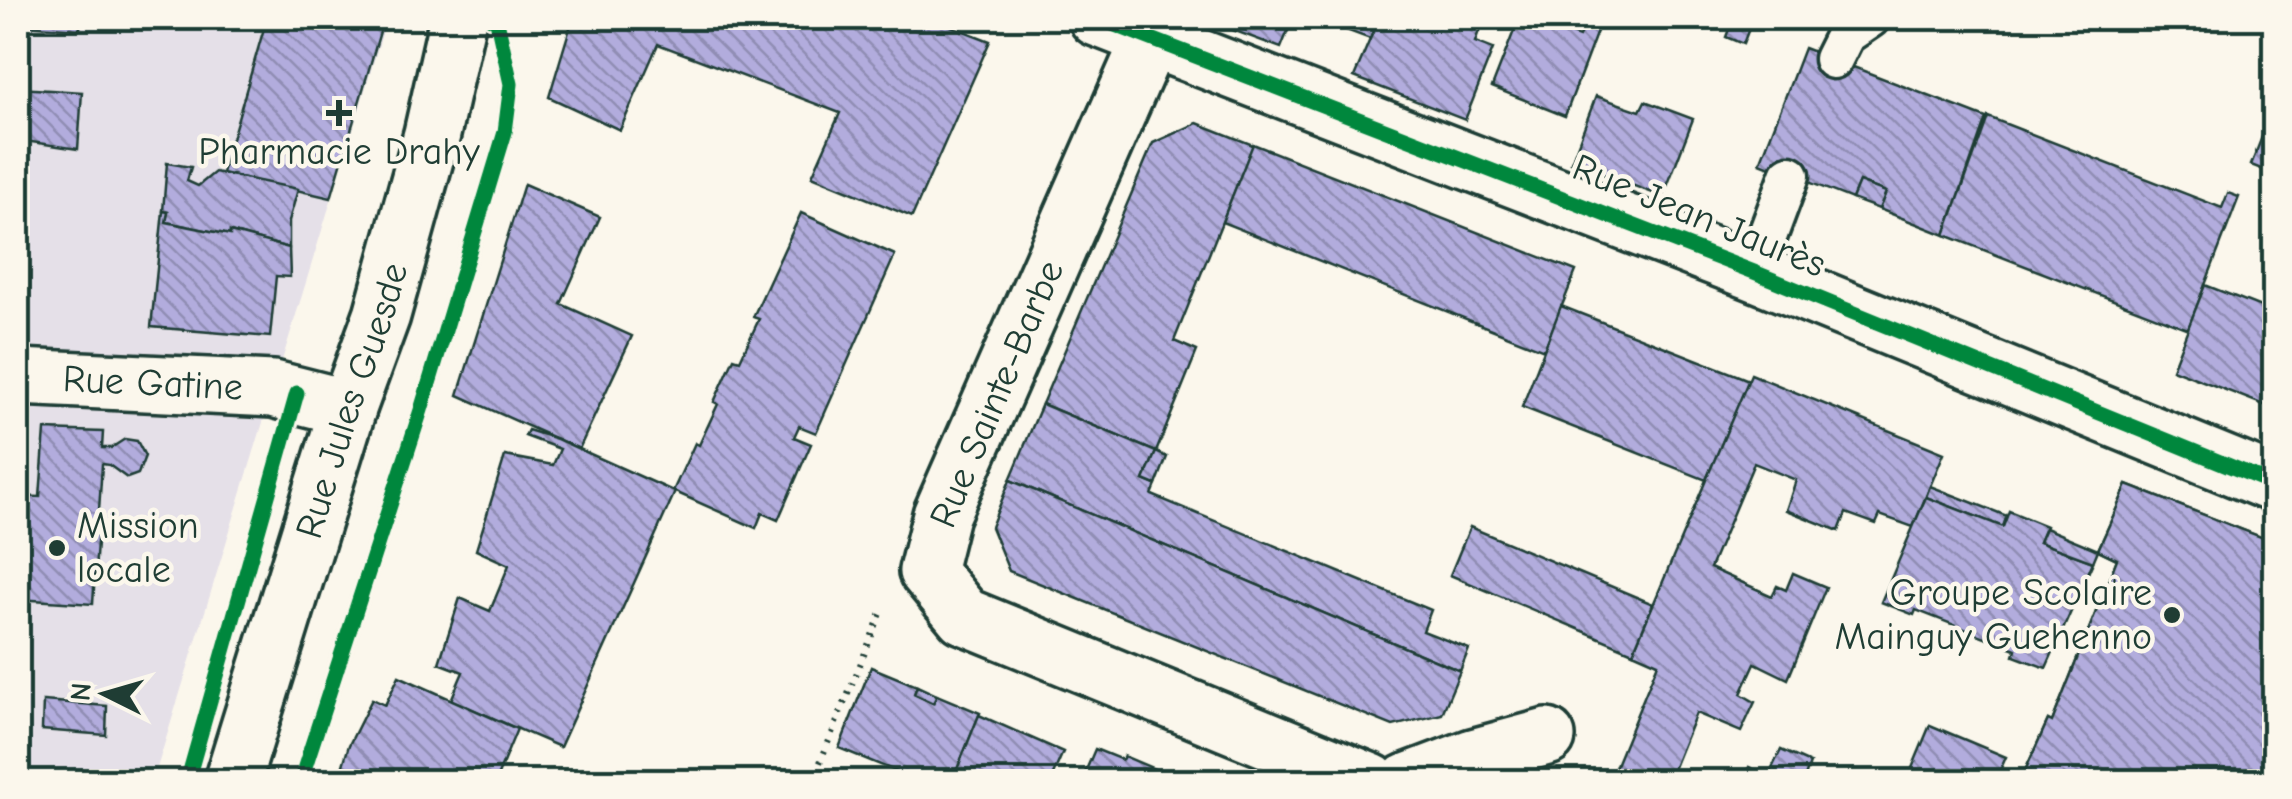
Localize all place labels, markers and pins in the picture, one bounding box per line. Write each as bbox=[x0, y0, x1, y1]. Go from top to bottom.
marker: Pharmacie Drahy bbox=[328, 102, 350, 124]
place label: Pharmacie Drahy bbox=[198, 130, 480, 174]
place label: Mission locale bbox=[77, 504, 199, 592]
marker: Mission locale bbox=[46, 537, 68, 559]
place label: Groupe Scolaire Mainguy Guehenno bbox=[1834, 571, 2152, 659]
marker: Groupe Scolaire Mainguy Guehenno bbox=[2161, 604, 2183, 626]

